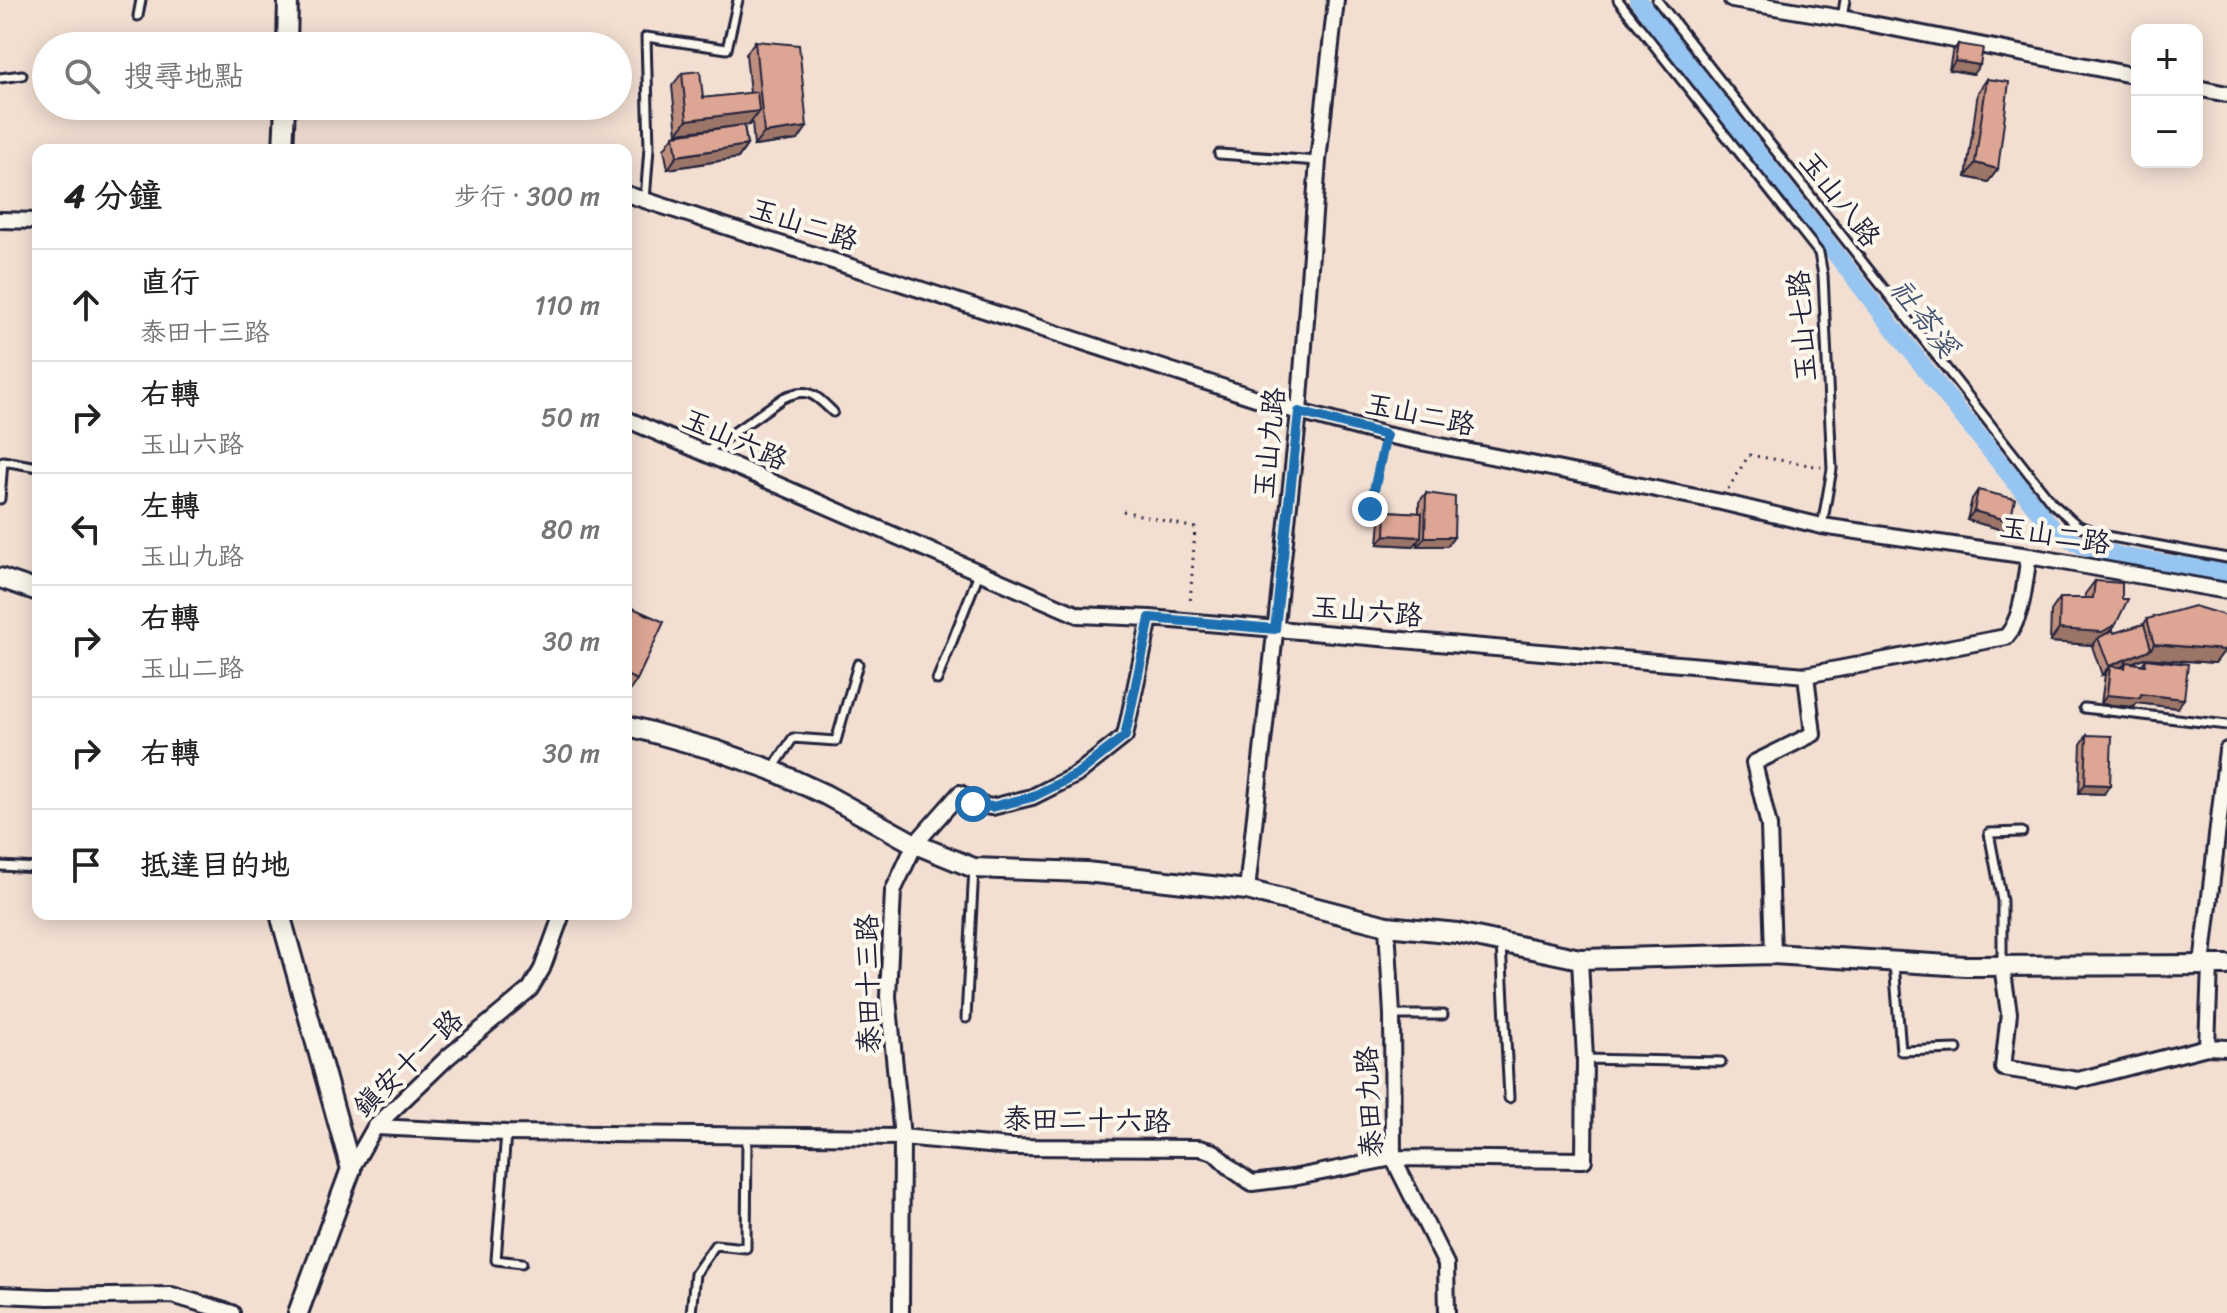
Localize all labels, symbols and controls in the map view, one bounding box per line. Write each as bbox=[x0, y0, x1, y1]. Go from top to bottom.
map controls bbox=[2131, 24, 2203, 168]
button: + bbox=[2131, 24, 2203, 96]
search box bbox=[32, 32, 632, 120]
text: 搜尋地點 bbox=[124, 49, 244, 103]
icon: search bbox=[60, 54, 104, 98]
button: − bbox=[2131, 96, 2203, 168]
street label: 玉山八路 bbox=[1786, 140, 1894, 258]
text: 4 分鐘 bbox=[64, 166, 162, 226]
text: 步行 · 300 m bbox=[454, 173, 600, 219]
street label: 玉山二路 bbox=[743, 183, 865, 265]
text: 直行 bbox=[140, 255, 200, 309]
water label: 社苓溪 bbox=[1875, 266, 1974, 372]
street label: 玉山七路 bbox=[1774, 268, 1830, 384]
text: 110 m bbox=[535, 282, 600, 328]
icon: ahead bbox=[64, 283, 108, 327]
text: 泰田十三路 bbox=[140, 309, 270, 355]
text: 右轉 bbox=[140, 367, 200, 421]
street label: 玉山二路 bbox=[1360, 378, 1480, 450]
street label: 玉山九路 bbox=[1239, 385, 1299, 501]
text: 50 m bbox=[541, 394, 600, 440]
street label: 玉山六路 bbox=[674, 394, 796, 484]
icon: right bbox=[64, 395, 108, 439]
text: 玉山六路 bbox=[140, 421, 244, 467]
text: 左轉 bbox=[140, 479, 200, 533]
route end bbox=[1352, 491, 1388, 527]
street label: 玉山二路 bbox=[1996, 502, 2114, 568]
text: 80 m bbox=[541, 506, 600, 552]
icon: left bbox=[64, 507, 108, 551]
text: 玉山九路 bbox=[140, 533, 244, 579]
street label: 玉山六路 bbox=[1309, 582, 1425, 640]
text: 右轉 bbox=[140, 591, 200, 645]
text: 30 m bbox=[543, 618, 600, 664]
icon: right bbox=[64, 619, 108, 663]
text: 玉山二路 bbox=[140, 645, 244, 691]
text: 右轉 bbox=[140, 726, 200, 780]
text: 30 m bbox=[543, 730, 600, 776]
icon: right bbox=[64, 731, 108, 775]
route start bbox=[955, 786, 991, 822]
text: 抵達目的地 bbox=[140, 838, 290, 892]
icon: arrive bbox=[64, 843, 108, 887]
street label: 泰田十三路 bbox=[842, 914, 894, 1054]
street label: 鎮安十一路 bbox=[341, 997, 475, 1129]
street label: 泰田九路 bbox=[1342, 1045, 1396, 1159]
street label: 泰田二十六路 bbox=[1003, 1094, 1171, 1146]

